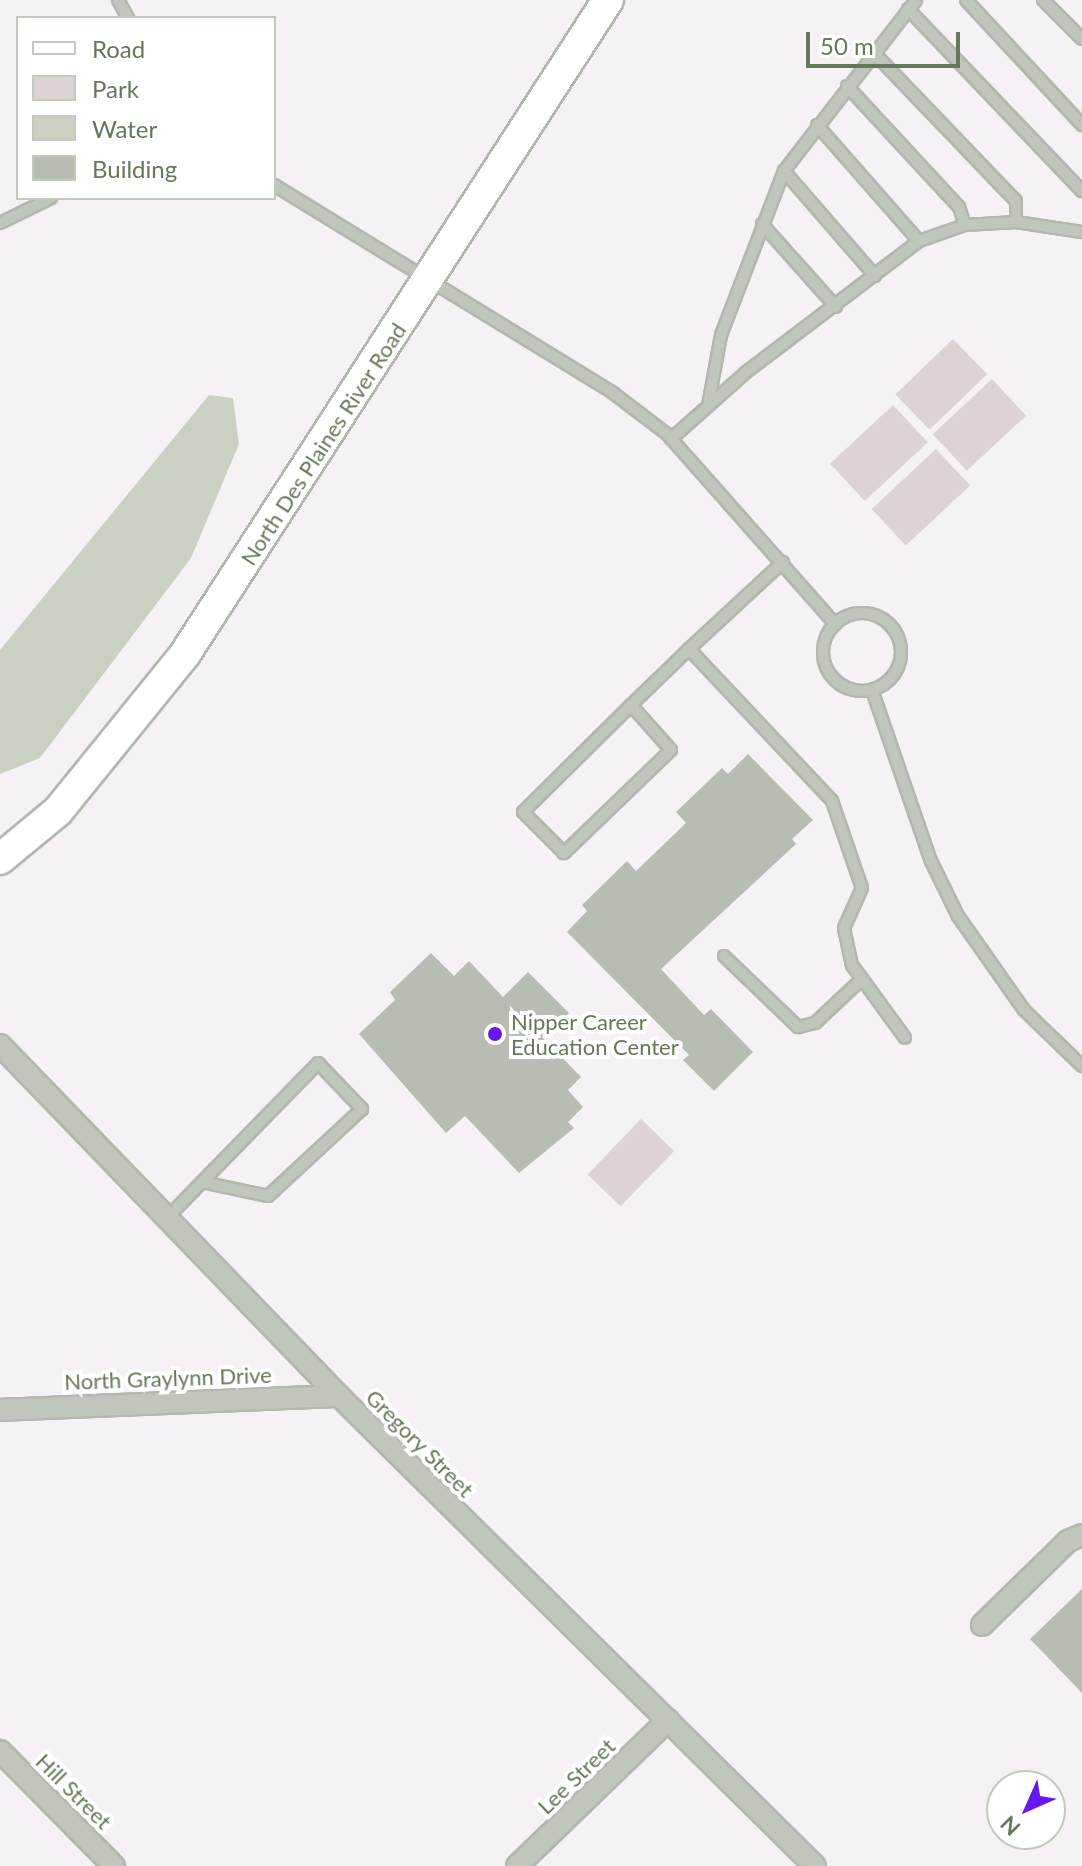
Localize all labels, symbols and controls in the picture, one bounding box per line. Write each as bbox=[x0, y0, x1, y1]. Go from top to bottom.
legend bbox=[16, 16, 276, 200]
scale bar bbox=[810, 16, 964, 66]
text: 50 m bbox=[820, 31, 874, 60]
text: Road bbox=[92, 34, 145, 63]
text: Park bbox=[92, 74, 139, 103]
text: Water bbox=[92, 114, 157, 143]
text: Building bbox=[92, 154, 177, 183]
street label: North Des Plaines River Road bbox=[235, 318, 411, 570]
place label: Nipper Career Education Center bbox=[511, 1008, 679, 1060]
marker: Nipper Career Education Center bbox=[486, 1025, 504, 1043]
street label: North Graylynn Drive bbox=[64, 1361, 272, 1395]
street label: Gregory Street bbox=[361, 1384, 479, 1502]
street label: Lee Street bbox=[532, 1733, 620, 1819]
street label: Hill Street bbox=[31, 1748, 117, 1834]
north arrow bbox=[986, 1770, 1066, 1850]
text: N bbox=[995, 1810, 1026, 1841]

